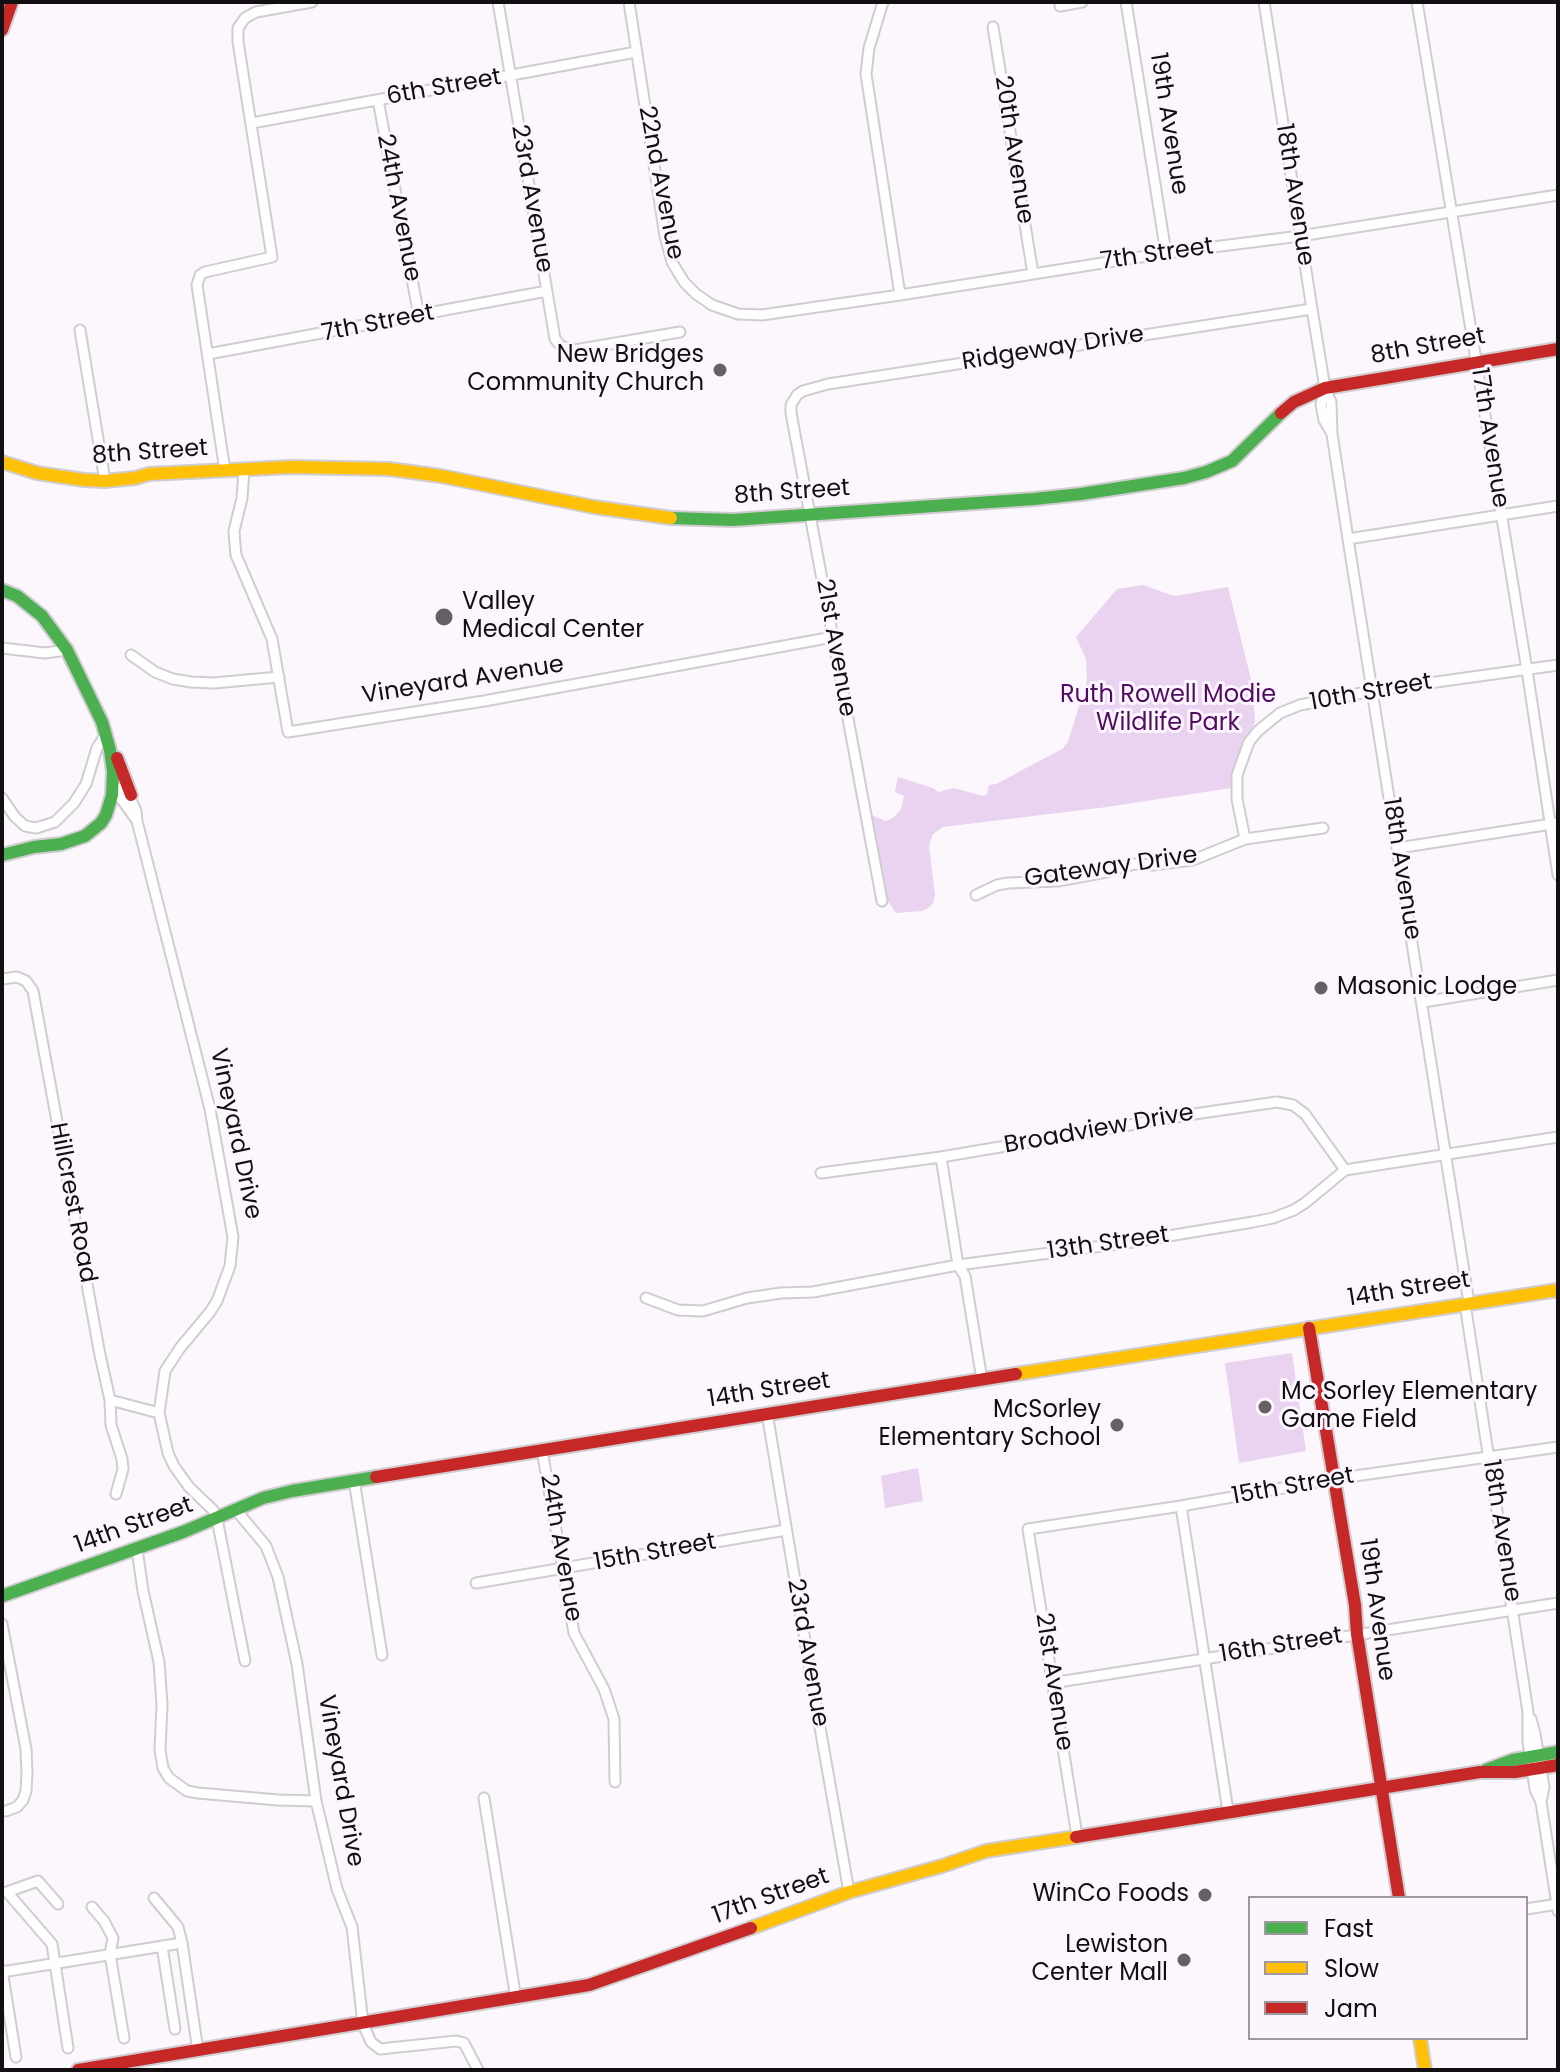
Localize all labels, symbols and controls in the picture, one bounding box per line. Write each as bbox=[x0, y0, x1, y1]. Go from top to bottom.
street label: 19th Avenue bbox=[1143, 51, 1193, 197]
street label: 6th Street bbox=[384, 64, 504, 112]
street label: 20th Avenue bbox=[987, 74, 1039, 226]
street label: 22nd Avenue bbox=[631, 104, 689, 262]
street label: 18th Avenue bbox=[1269, 122, 1319, 268]
street label: 23rd Avenue bbox=[504, 123, 558, 275]
street label: 24th Avenue bbox=[370, 132, 426, 284]
street label: 7th Street bbox=[1099, 233, 1215, 277]
street label: 7th Street bbox=[319, 299, 437, 349]
street label: Ridgeway Drive bbox=[960, 320, 1146, 378]
street label: 8th Street bbox=[1368, 323, 1488, 371]
place label: New Bridges Community Church bbox=[467, 342, 704, 398]
marker: New Bridges Community Church bbox=[711, 361, 729, 379]
street label: 17th Avenue bbox=[1464, 366, 1514, 510]
street label: 8th Street bbox=[91, 435, 209, 471]
street label: 8th Street bbox=[733, 475, 851, 511]
street label: 21st Avenue bbox=[809, 577, 861, 719]
place label: Valley Medical Center bbox=[462, 589, 644, 645]
marker: Valley Medical Center bbox=[433, 606, 455, 628]
street label: Vineyard Avenue bbox=[360, 651, 566, 711]
street label: 10th Street bbox=[1308, 668, 1434, 718]
park label: Ruth Rowell Modie Wildlife Park bbox=[1060, 682, 1276, 738]
street label: 18th Avenue bbox=[1376, 796, 1426, 942]
street label: Gateway Drive bbox=[1023, 842, 1199, 894]
place label: Masonic Lodge bbox=[1337, 974, 1517, 1002]
marker: Masonic Lodge bbox=[1312, 979, 1330, 997]
street label: Vineyard Drive bbox=[203, 1046, 267, 1222]
street label: Broadview Drive bbox=[1002, 1099, 1196, 1161]
street label: Hillcrest Road bbox=[42, 1120, 102, 1286]
street label: 13th Street bbox=[1045, 1221, 1171, 1267]
street label: 14th Street bbox=[1346, 1266, 1472, 1314]
street label: 14th Street bbox=[706, 1367, 832, 1415]
place label: Mc Sorley Elementary Game Field bbox=[1281, 1379, 1537, 1435]
place label: McSorley Elementary School bbox=[878, 1397, 1101, 1453]
marker: Mc Sorley Elementary Game Field bbox=[1256, 1398, 1274, 1416]
marker: McSorley Elementary School bbox=[1108, 1416, 1126, 1434]
street label: 18th Avenue bbox=[1476, 1458, 1526, 1604]
street label: 15th Street bbox=[1230, 1462, 1356, 1512]
street label: 24th Avenue bbox=[533, 1472, 587, 1624]
street label: 14th Street bbox=[71, 1491, 197, 1561]
street label: 15th Street bbox=[592, 1528, 718, 1578]
street label: 19th Avenue bbox=[1352, 1537, 1400, 1683]
street label: 23rd Avenue bbox=[780, 1577, 834, 1729]
street label: 21st Avenue bbox=[1028, 1611, 1078, 1753]
street label: 16th Street bbox=[1218, 1622, 1344, 1670]
street label: Vineyard Drive bbox=[311, 1693, 369, 1869]
street label: 17th Street bbox=[709, 1863, 833, 1931]
place label: WinCo Foods bbox=[1032, 1881, 1189, 1909]
marker: WinCo Foods bbox=[1196, 1886, 1214, 1904]
legend bbox=[1248, 1896, 1528, 2040]
text: Fast bbox=[1324, 1912, 1374, 1945]
place label: Lewiston Center Mall bbox=[1032, 1932, 1168, 1988]
marker: Lewiston Center Mall bbox=[1175, 1951, 1193, 1969]
text: Slow bbox=[1324, 1952, 1379, 1985]
text: Jam bbox=[1324, 1992, 1378, 2025]

